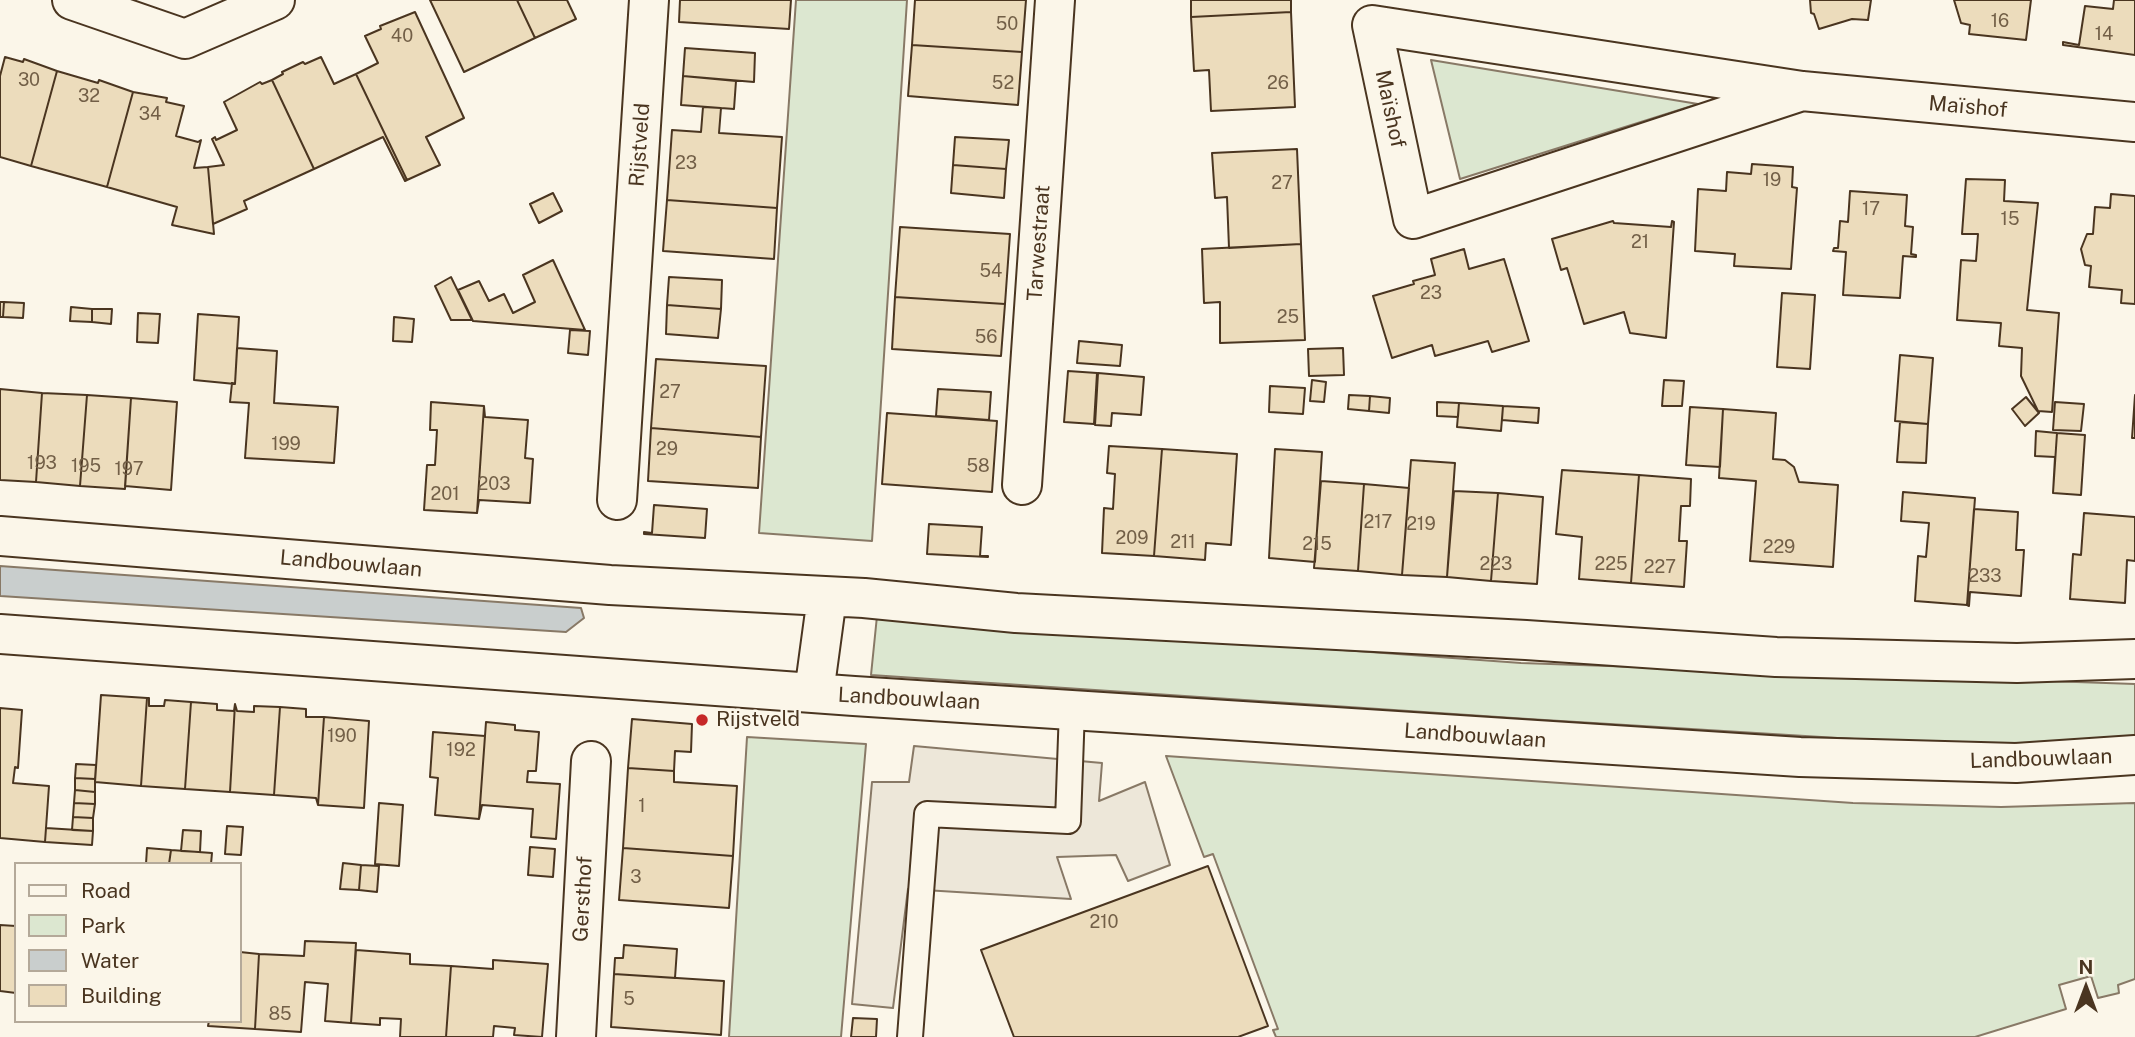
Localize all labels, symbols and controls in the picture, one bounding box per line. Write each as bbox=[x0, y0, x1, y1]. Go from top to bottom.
house number: 16 bbox=[1991, 10, 2009, 32]
house number: 50 bbox=[996, 13, 1018, 35]
house number: 14 bbox=[2095, 23, 2113, 45]
house number: 40 bbox=[391, 25, 413, 47]
street label: Maïshof bbox=[1369, 68, 1411, 150]
house number: 30 bbox=[18, 69, 40, 91]
house number: 52 bbox=[992, 72, 1014, 94]
house number: 26 bbox=[1267, 72, 1289, 94]
house number: 32 bbox=[78, 85, 100, 107]
street label: Maïshof bbox=[1928, 91, 2008, 123]
street label: Rijstveld bbox=[625, 102, 655, 188]
house number: 34 bbox=[139, 103, 161, 125]
house number: 23 bbox=[675, 152, 697, 174]
house number: 19 bbox=[1763, 169, 1781, 191]
house number: 27 bbox=[1271, 172, 1293, 194]
street label: Tarwestraat bbox=[1022, 184, 1056, 302]
house number: 17 bbox=[1862, 198, 1880, 220]
house number: 15 bbox=[2001, 208, 2019, 230]
house number: 21 bbox=[1631, 231, 1649, 253]
house number: 54 bbox=[980, 260, 1002, 282]
house number: 23 bbox=[1420, 282, 1442, 304]
house number: 25 bbox=[1277, 306, 1299, 328]
house number: 56 bbox=[975, 326, 997, 348]
house number: 27 bbox=[659, 381, 681, 403]
house number: 199 bbox=[271, 433, 301, 455]
house number: 29 bbox=[656, 438, 678, 460]
house number: 193 bbox=[27, 452, 57, 474]
house number: 195 bbox=[71, 455, 101, 477]
house number: 58 bbox=[966, 455, 990, 477]
house number: 197 bbox=[114, 458, 144, 480]
house number: 203 bbox=[478, 473, 510, 495]
house number: 201 bbox=[430, 483, 460, 505]
house number: 217 bbox=[1364, 511, 1392, 533]
house number: 219 bbox=[1406, 513, 1436, 535]
house number: 209 bbox=[1116, 527, 1148, 549]
house number: 211 bbox=[1170, 531, 1196, 553]
house number: 215 bbox=[1302, 533, 1332, 555]
house number: 229 bbox=[1763, 536, 1795, 558]
street label: Landbouwlaan bbox=[279, 545, 423, 583]
house number: 223 bbox=[1480, 553, 1512, 575]
house number: 225 bbox=[1595, 553, 1627, 575]
house number: 227 bbox=[1644, 556, 1676, 578]
house number: 233 bbox=[1968, 565, 2002, 587]
street label: Landbouwlaan bbox=[837, 683, 981, 715]
place label: Rijstveld bbox=[716, 707, 800, 733]
marker: Rijstveld bbox=[694, 712, 710, 728]
street label: Landbouwlaan bbox=[1403, 718, 1547, 754]
house number: 190 bbox=[327, 725, 357, 747]
house number: 192 bbox=[446, 739, 476, 761]
street label: Landbouwlaan bbox=[1969, 744, 2113, 774]
house number: 1 bbox=[638, 795, 646, 817]
street label: Gersthof bbox=[568, 855, 598, 943]
legend bbox=[14, 862, 242, 1023]
house number: 3 bbox=[630, 866, 642, 888]
text: Road bbox=[81, 878, 131, 903]
house number: 210 bbox=[1089, 911, 1119, 933]
text: Park bbox=[81, 913, 126, 938]
text: Water bbox=[81, 948, 139, 973]
north arrow bbox=[2051, 953, 2121, 1023]
text: N bbox=[2079, 956, 2093, 978]
text: Building bbox=[81, 983, 162, 1008]
house number: 5 bbox=[623, 988, 635, 1010]
house number: 85 bbox=[268, 1003, 292, 1025]

